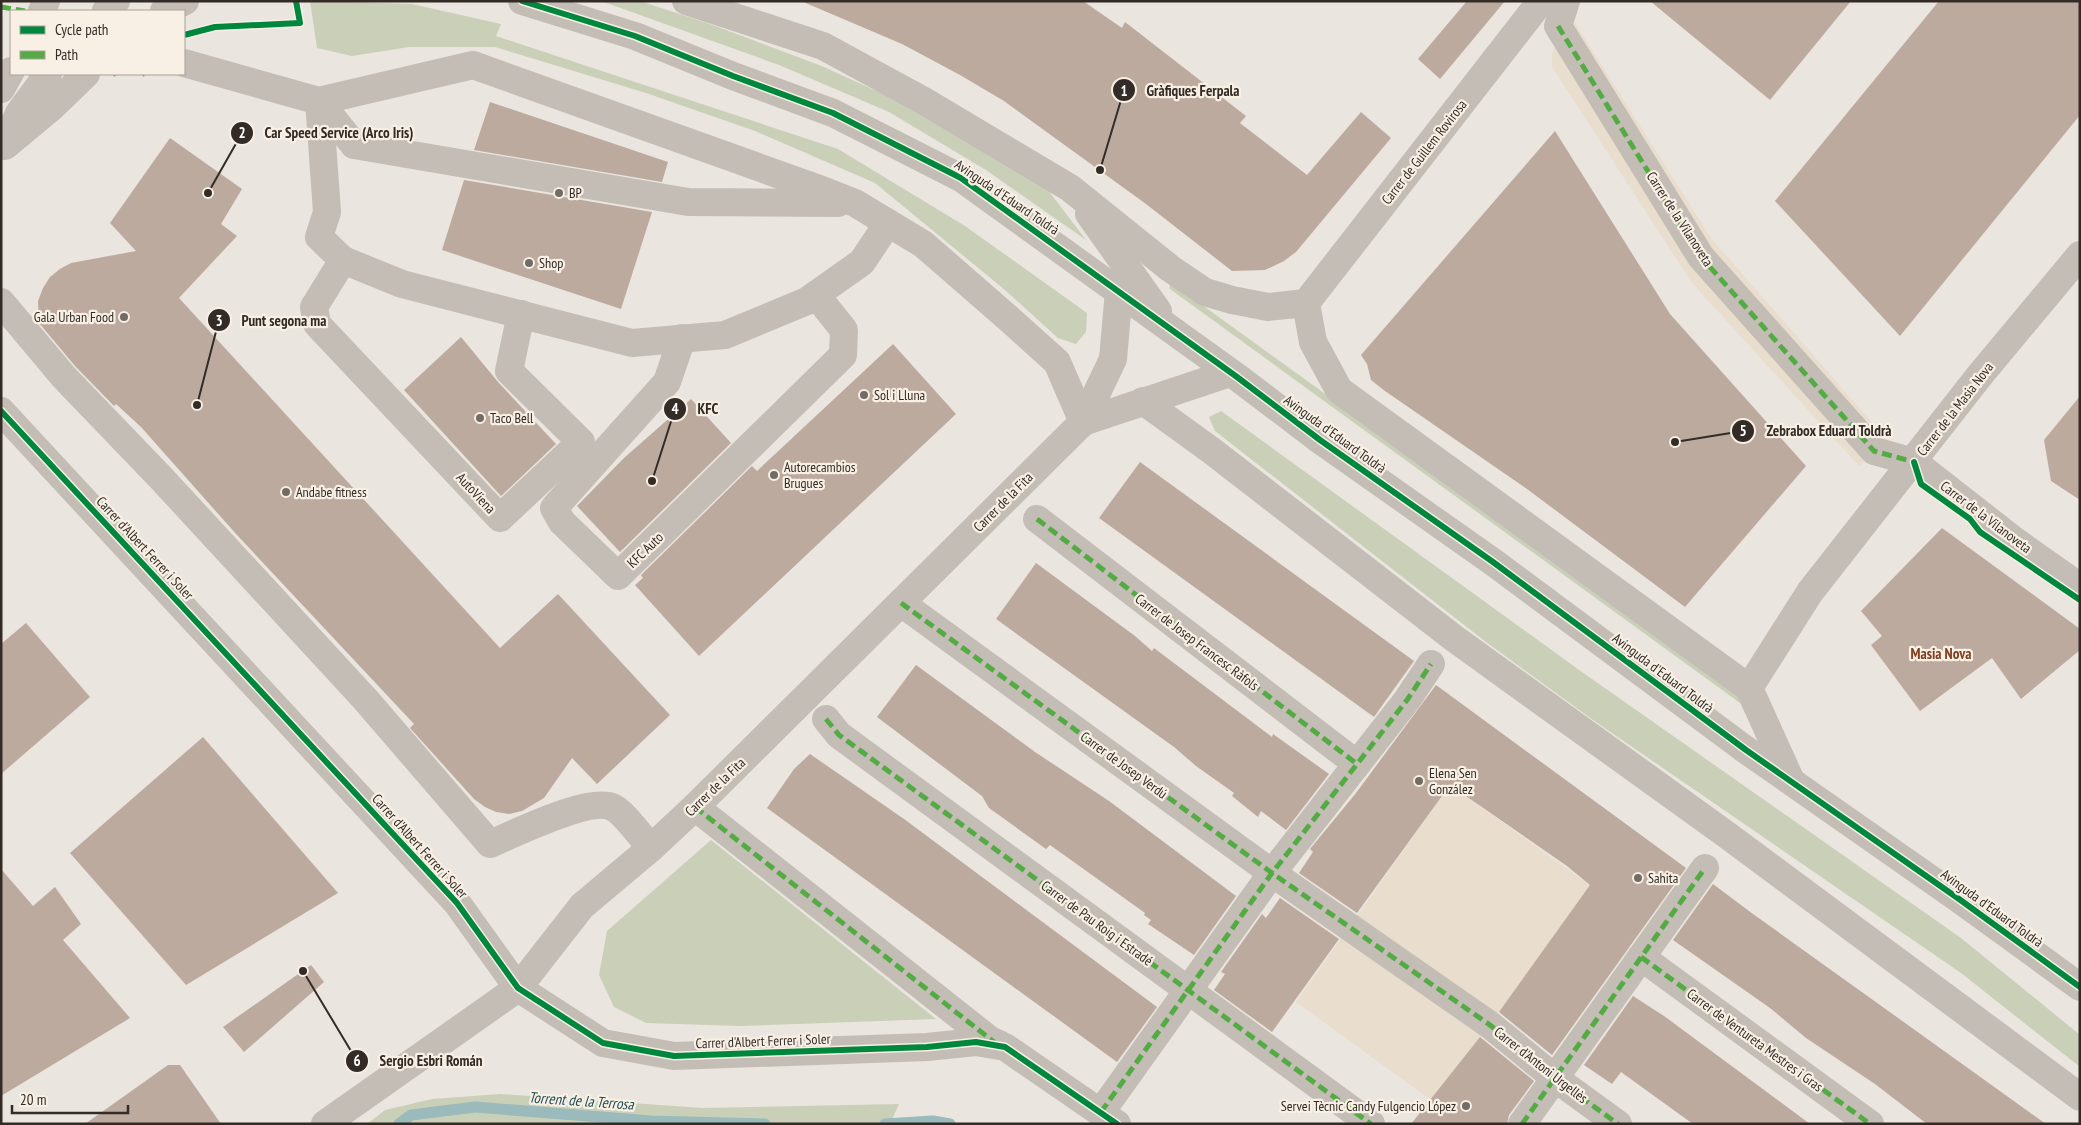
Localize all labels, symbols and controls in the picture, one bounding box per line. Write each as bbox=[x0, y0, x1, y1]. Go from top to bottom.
legend bbox=[10, 10, 185, 75]
text: Cycle path bbox=[55, 20, 108, 39]
text: Path bbox=[55, 45, 78, 64]
callout: Gràfiques Ferpala bbox=[1111, 75, 1249, 105]
text: 1 bbox=[1120, 81, 1128, 100]
text: Gràfiques Ferpala bbox=[1147, 81, 1239, 100]
street label: Carrer de Guillem Rovirosa bbox=[1377, 96, 1471, 208]
callout: Car Speed Service (Arco Iris) bbox=[230, 118, 424, 148]
text: 2 bbox=[238, 123, 246, 142]
text: Car Speed Service (Arco Iris) bbox=[264, 123, 414, 142]
street label: Avinguda d'Eduard Toldrà bbox=[951, 155, 1063, 239]
street label: Carrer de la Vilanoveta bbox=[1643, 168, 1717, 270]
place label: BP bbox=[569, 184, 582, 202]
marker: BP bbox=[553, 187, 565, 199]
place label: Shop bbox=[539, 254, 563, 272]
marker: Shop bbox=[523, 257, 535, 269]
callout: Punt segona ma bbox=[207, 305, 337, 335]
place label: Gala Urban Food bbox=[34, 308, 114, 326]
marker: Gala Urban Food bbox=[118, 311, 130, 323]
text: 3 bbox=[215, 311, 223, 330]
text: Punt segona ma bbox=[242, 311, 326, 330]
street label: Carrer de la Masia Nova bbox=[1913, 359, 1997, 459]
place label: Sol i Lluna bbox=[874, 386, 925, 404]
marker: Sol i Lluna bbox=[858, 389, 870, 401]
street label: Avinguda d'Eduard Toldrà bbox=[1280, 391, 1390, 477]
callout: KFC bbox=[662, 394, 728, 424]
text: 4 bbox=[671, 399, 679, 418]
text: KFC bbox=[698, 399, 719, 418]
place label: Taco Bell bbox=[490, 409, 534, 427]
marker: Taco Bell bbox=[474, 412, 486, 424]
callout: Zebrabox Eduard Toldrà bbox=[1731, 416, 1902, 446]
text: 5 bbox=[1739, 421, 1747, 440]
text: Zebrabox Eduard Toldrà bbox=[1766, 421, 1892, 440]
place label: Autorecambios Brugues bbox=[784, 458, 856, 492]
street label: Carrer de la Fita bbox=[969, 468, 1037, 536]
street label: AutoViena bbox=[453, 469, 499, 517]
marker: Autorecambios Brugues bbox=[768, 469, 780, 481]
street label: Carrer de la Vilanoveta bbox=[1937, 477, 2035, 557]
place label: Andabe fitness bbox=[296, 483, 367, 501]
marker: Andabe fitness bbox=[280, 486, 292, 498]
street label: Carrer d'Albert Ferrer i Soler bbox=[92, 493, 198, 604]
street label: KFC Auto bbox=[623, 528, 667, 572]
street label: Carrer de Josep Francesc Ràfols bbox=[1132, 590, 1263, 694]
street label: Avinguda d'Eduard Toldrà bbox=[1609, 629, 1717, 717]
district label: Masia Nova bbox=[1911, 644, 1971, 663]
street label: Carrer de Josep Verdú bbox=[1077, 727, 1171, 803]
street label: Carrer de la Fita bbox=[681, 754, 749, 820]
place label: Elena Sen González bbox=[1429, 764, 1477, 798]
marker: Elena Sen González bbox=[1413, 775, 1425, 787]
street label: Carrer d'Albert Ferrer i Soler bbox=[368, 790, 472, 902]
street label: Avinguda d'Eduard Toldrà bbox=[1937, 865, 2047, 951]
place label: Sahita bbox=[1648, 869, 1678, 887]
marker: Sahita bbox=[1632, 872, 1644, 884]
street label: Carrer de Pau Roig i Estradé bbox=[1038, 876, 1157, 970]
street label: Carrer de Ventureta Mestres i Gras bbox=[1683, 985, 1827, 1096]
street label: Carrer d'Antoni Urgellès bbox=[1491, 1023, 1592, 1107]
street label: Carrer d'Albert Ferrer i Soler bbox=[695, 1030, 831, 1052]
callout: Sergio Esbri Román bbox=[344, 1046, 492, 1076]
text: 6 bbox=[353, 1051, 361, 1070]
text: Sergio Esbri Román bbox=[380, 1051, 483, 1070]
scale bar bbox=[12, 1082, 129, 1114]
water label: Torrent de la Terrosa bbox=[528, 1087, 635, 1114]
text: 20 m bbox=[20, 1090, 46, 1109]
place label: Servei Tècnic Candy Fulgencio López bbox=[1281, 1097, 1456, 1115]
marker: Servei Tècnic Candy Fulgencio López bbox=[1460, 1100, 1472, 1112]

